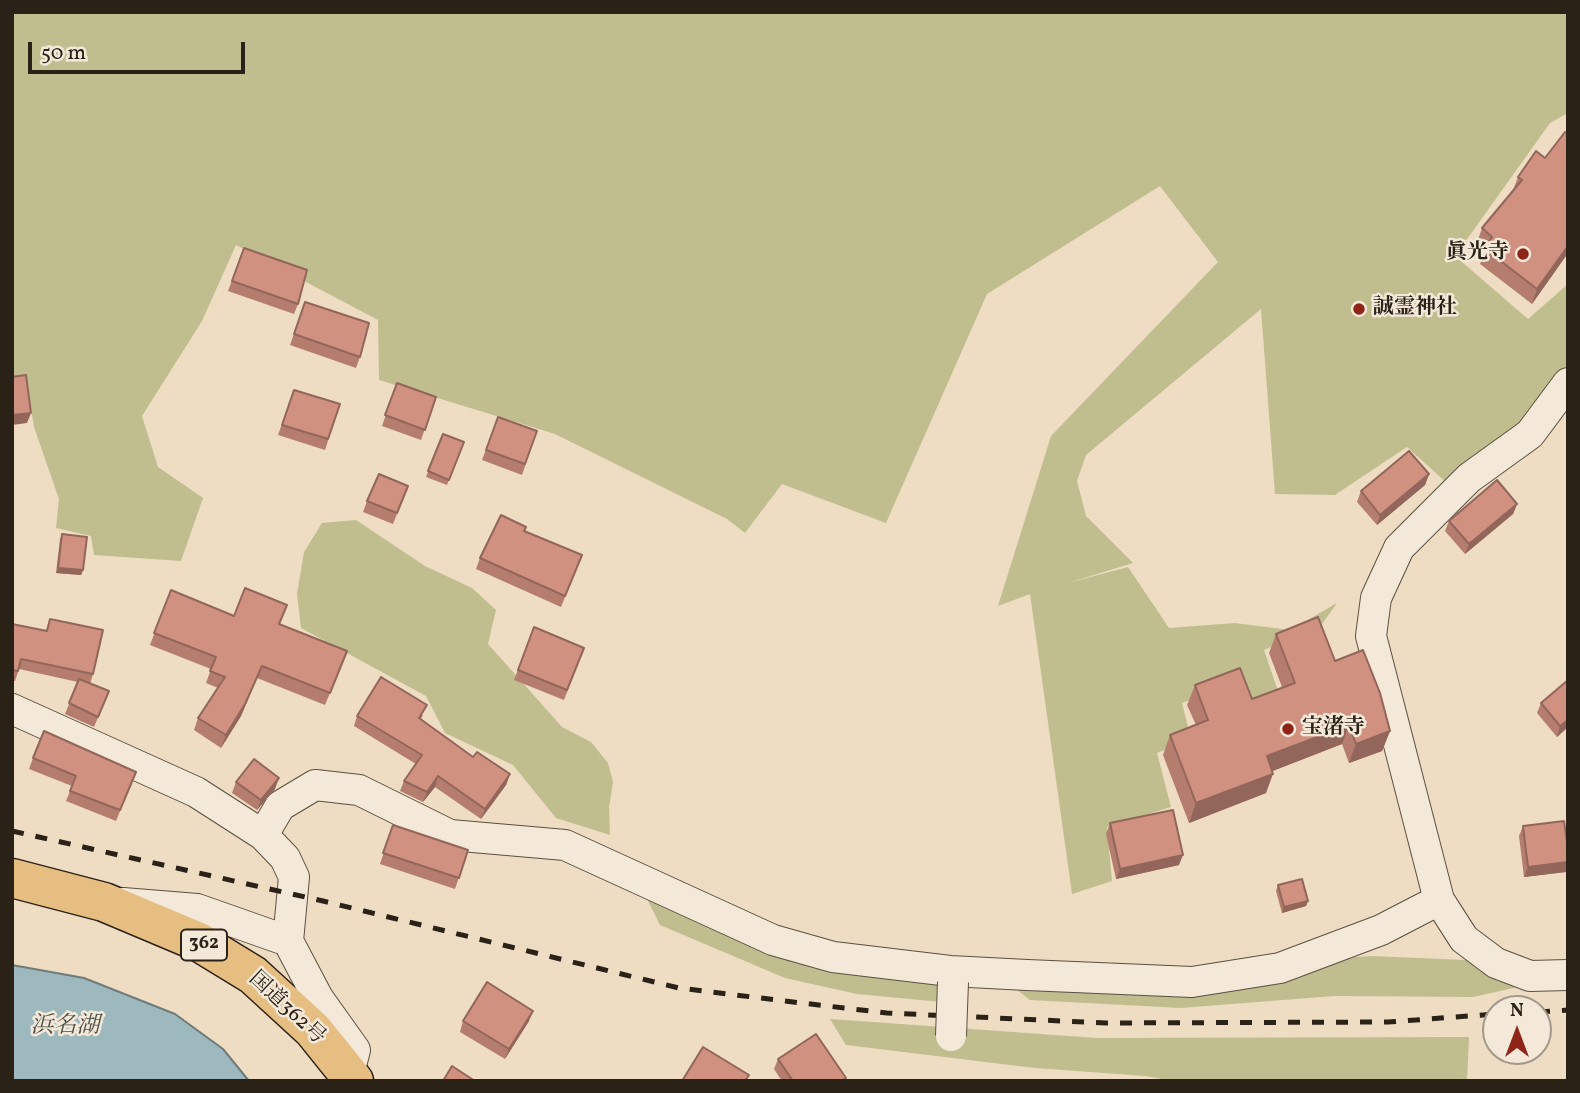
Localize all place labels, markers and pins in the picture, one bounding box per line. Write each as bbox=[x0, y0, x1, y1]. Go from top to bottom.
place label: 眞光寺 bbox=[1446, 241, 1509, 267]
marker: 眞光寺 bbox=[1515, 246, 1531, 262]
place label: 誠霊神社 bbox=[1373, 296, 1457, 322]
marker: 誠霊神社 bbox=[1351, 301, 1367, 317]
place label: 宝渚寺 bbox=[1302, 716, 1365, 742]
marker: 宝渚寺 bbox=[1280, 721, 1296, 737]

